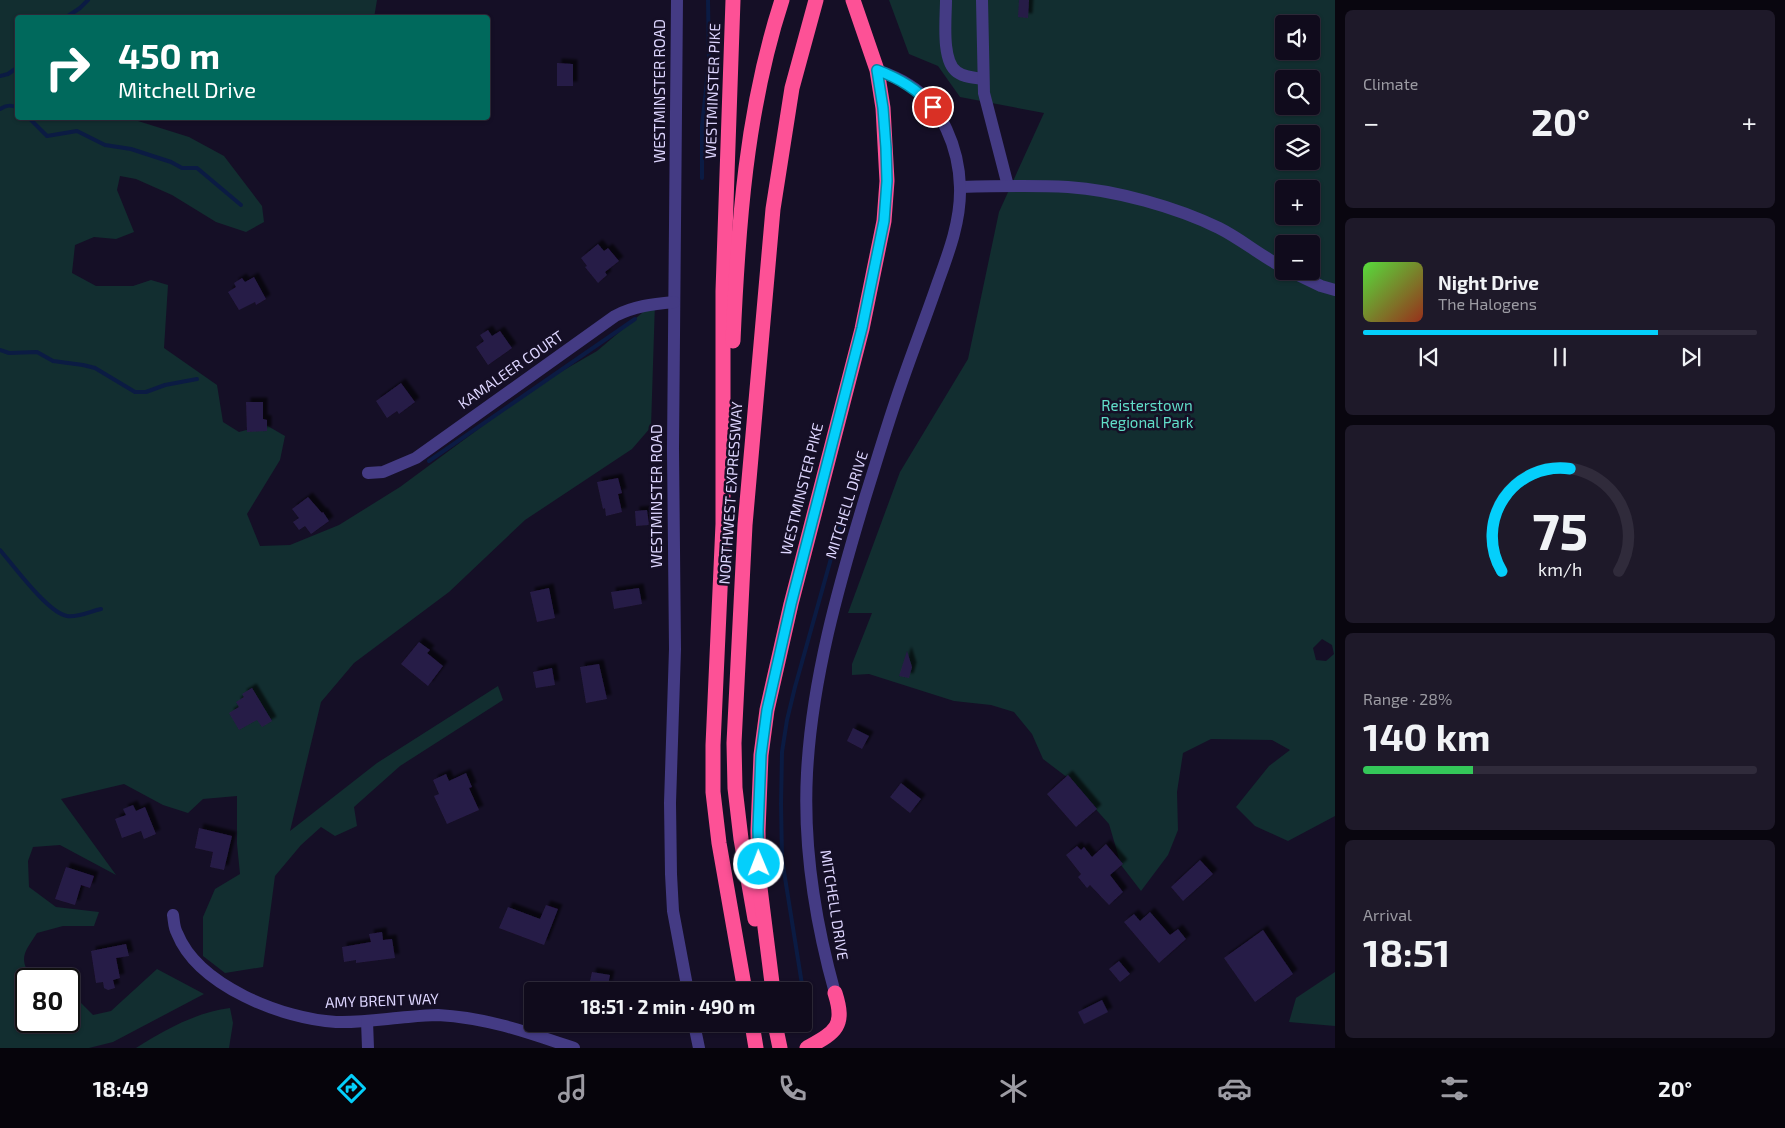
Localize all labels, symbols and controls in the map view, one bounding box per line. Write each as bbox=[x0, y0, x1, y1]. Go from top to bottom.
map controls bbox=[1275, 15, 1320, 280]
button: sound bbox=[1275, 15, 1320, 60]
street label: WESTMINSTER ROAD bbox=[650, 19, 668, 163]
street label: WESTMINSTER PIKE bbox=[701, 23, 723, 159]
text: 450 m bbox=[118, 34, 220, 76]
icon: right bbox=[35, 35, 100, 100]
button: search bbox=[1275, 70, 1320, 115]
text: Climate bbox=[1363, 74, 1418, 93]
text: Mitchell Drive bbox=[118, 76, 256, 102]
pin bbox=[912, 86, 954, 128]
icon: arrive bbox=[919, 93, 947, 121]
text: 20° bbox=[1531, 98, 1590, 144]
text: − bbox=[1363, 105, 1379, 139]
text: + bbox=[1742, 105, 1757, 139]
button: layers bbox=[1275, 125, 1320, 170]
button: + bbox=[1275, 180, 1320, 225]
button: − bbox=[1275, 235, 1320, 280]
text: Night Drive bbox=[1438, 271, 1539, 294]
text: The Halogens bbox=[1438, 294, 1537, 313]
street label: KAMALEER COURT bbox=[454, 326, 567, 412]
icon: previous bbox=[1415, 343, 1443, 371]
icon: pause bbox=[1546, 343, 1574, 371]
icon: next bbox=[1677, 343, 1705, 371]
park label: Reisterstown Regional Park bbox=[1101, 396, 1194, 431]
street label: NORTHWEST EXPRESSWAY bbox=[715, 401, 745, 585]
street label: WESTMINSTER PIKE bbox=[776, 421, 826, 557]
street label: WESTMINSTER ROAD bbox=[647, 424, 665, 568]
street label: MITCHELL DRIVE bbox=[821, 449, 871, 561]
text: 75 bbox=[1532, 498, 1588, 560]
text: km/h bbox=[1538, 558, 1582, 580]
text: Range · 28% bbox=[1363, 689, 1452, 708]
text: 140 km bbox=[1363, 713, 1491, 759]
position arrow bbox=[732, 837, 784, 889]
street label: MITCHELL DRIVE bbox=[817, 848, 853, 961]
text: Arrival bbox=[1363, 905, 1412, 924]
text: 18:51 bbox=[1363, 929, 1450, 975]
speed limit sign: 80 bbox=[15, 968, 80, 1033]
street label: AMY BRENT WAY bbox=[325, 989, 440, 1011]
text: 18:51 · 2 min · 490 m bbox=[581, 995, 755, 1018]
icon: directions bbox=[334, 1071, 369, 1106]
icon: music bbox=[555, 1071, 590, 1106]
icon: phone bbox=[775, 1071, 810, 1106]
icon: climate bbox=[996, 1071, 1031, 1106]
icon: car bbox=[1217, 1071, 1252, 1106]
icon: filters bbox=[1437, 1071, 1472, 1106]
text: 18:49 bbox=[93, 1075, 149, 1101]
text: 20° bbox=[1658, 1075, 1692, 1101]

